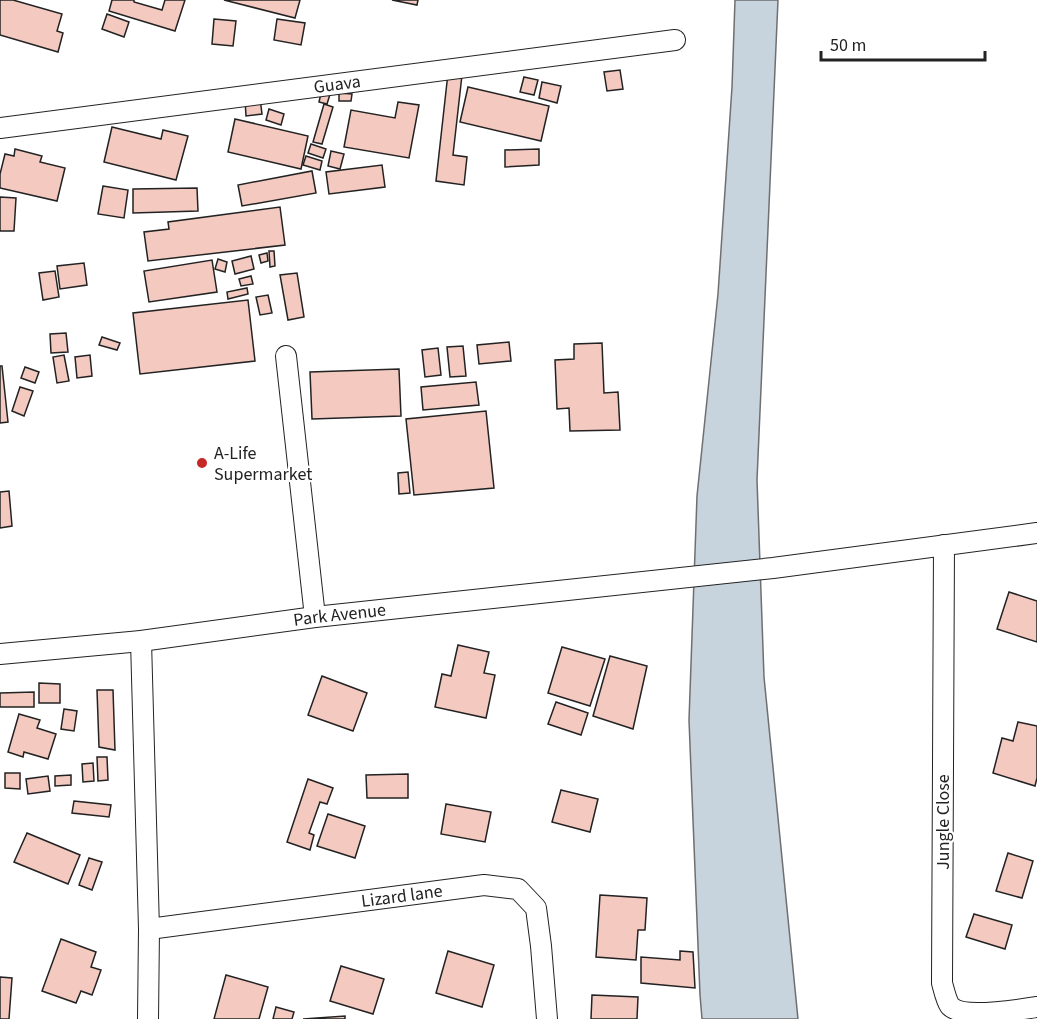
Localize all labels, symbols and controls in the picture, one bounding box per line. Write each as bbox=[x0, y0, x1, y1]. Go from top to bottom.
scale bar bbox=[821, 24, 984, 62]
text: 50 m bbox=[830, 33, 866, 58]
street label: Guava bbox=[312, 69, 362, 99]
place label: A-Life Supermarket bbox=[214, 441, 312, 487]
marker: A-Life Supermarket bbox=[195, 456, 209, 470]
street label: Park Avenue bbox=[292, 597, 387, 632]
street label: Jungle Close bbox=[931, 774, 956, 870]
street label: Lizard lane bbox=[360, 878, 444, 914]

